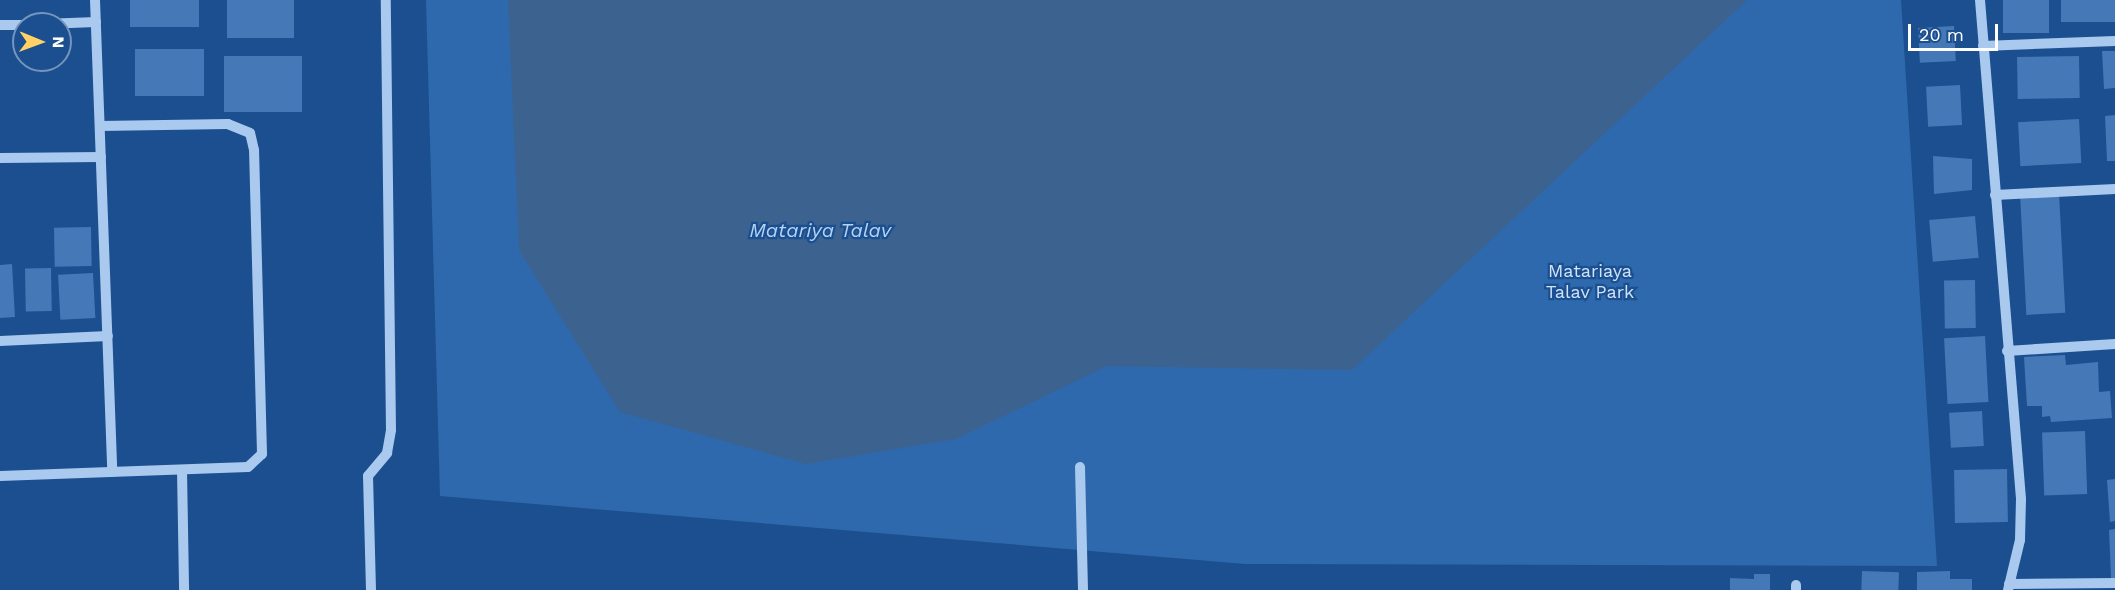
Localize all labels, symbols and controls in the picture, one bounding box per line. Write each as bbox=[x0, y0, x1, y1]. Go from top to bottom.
north arrow bbox=[12, 12, 72, 72]
scale bar bbox=[1911, 12, 2001, 50]
text: 20 m bbox=[1919, 24, 1964, 45]
text: N bbox=[49, 36, 68, 48]
water label: Matariya Talav bbox=[749, 218, 891, 242]
park label: Matariaya Talav Park bbox=[1546, 261, 1634, 304]

